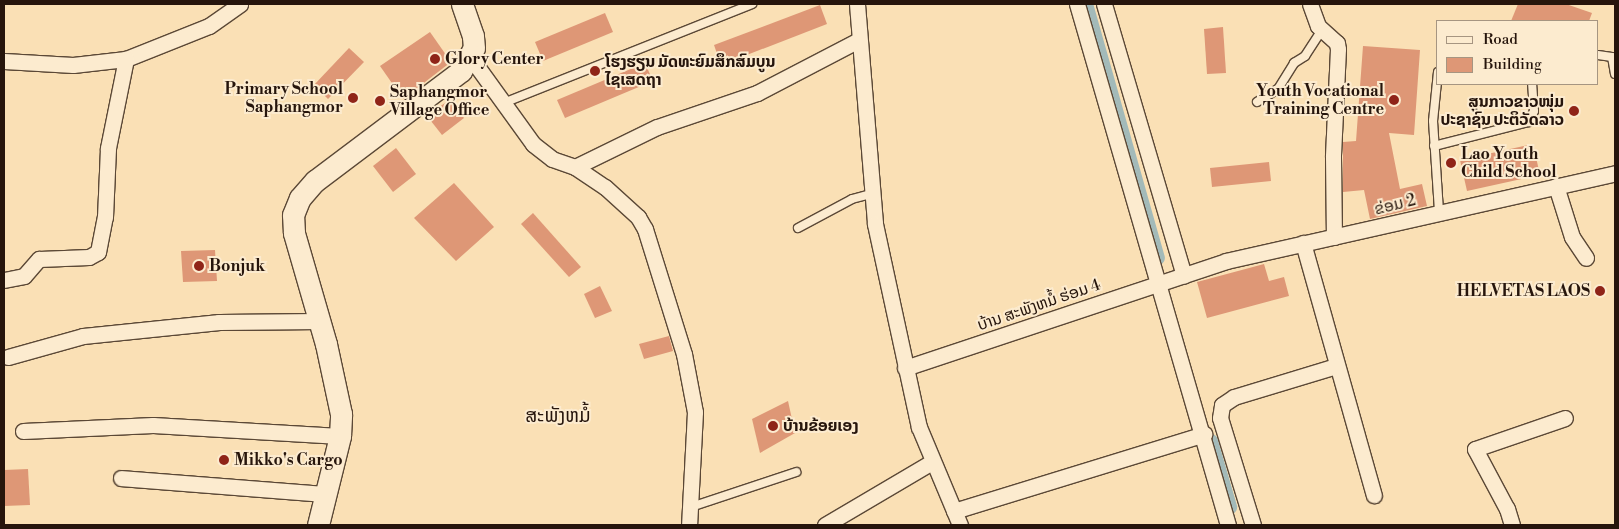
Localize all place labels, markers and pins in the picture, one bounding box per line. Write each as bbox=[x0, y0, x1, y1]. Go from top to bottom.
place label: Glory Center bbox=[445, 49, 544, 69]
place label: ໂຮງຮຽນ ມັດທະຍົມສຶກສົມບູນ ໄຊເສດຖາ bbox=[605, 52, 775, 90]
marker: Glory Center bbox=[429, 53, 441, 65]
marker: ໂຮງຮຽນ ມັດທະຍົມສຶກສົມບູນ ໄຊເສດຖາ bbox=[589, 65, 601, 77]
place label: Primary School Saphangmor bbox=[224, 79, 343, 117]
place label: Youth Vocational Training Centre bbox=[1256, 81, 1384, 119]
place label: Saphangmor Village Office bbox=[390, 82, 489, 120]
marker: Primary School Saphangmor bbox=[347, 92, 359, 104]
place label: ສູນກາວຂາວໜຸ່ມ ປະຊາຊົນ ປະຕິວັດລາວ bbox=[1440, 92, 1564, 130]
marker: Youth Vocational Training Centre bbox=[1388, 94, 1400, 106]
marker: Saphangmor Village Office bbox=[374, 95, 386, 107]
marker: ສູນກາວຂາວໜຸ່ມ ປະຊາຊົນ ປະຕິວັດລາວ bbox=[1568, 105, 1580, 117]
place label: Lao Youth Child School bbox=[1461, 144, 1557, 182]
marker: Lao Youth Child School bbox=[1445, 157, 1457, 169]
place label: Bonjuk bbox=[209, 256, 265, 276]
marker: Bonjuk bbox=[193, 260, 205, 272]
place label: HELVETAS LAOS bbox=[1457, 281, 1590, 301]
marker: HELVETAS LAOS bbox=[1594, 285, 1606, 297]
place label: ບ້ານຂ້ອຍເອງ bbox=[783, 416, 858, 436]
marker: ບ້ານຂ້ອຍເອງ bbox=[767, 420, 779, 432]
place label: Mikko's Cargo bbox=[234, 450, 343, 470]
marker: Mikko's Cargo bbox=[218, 454, 230, 466]

